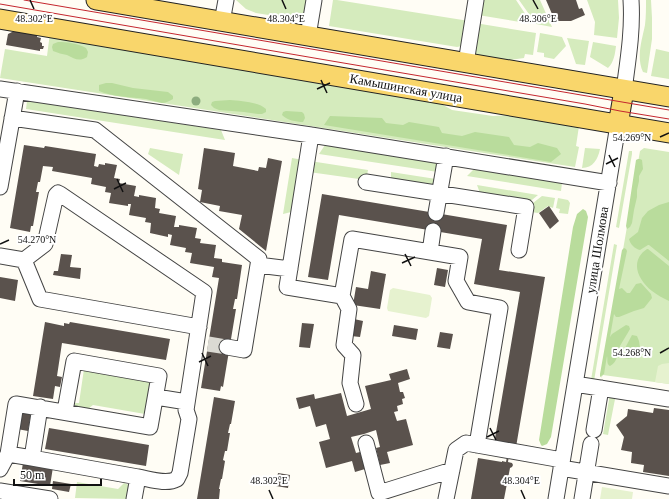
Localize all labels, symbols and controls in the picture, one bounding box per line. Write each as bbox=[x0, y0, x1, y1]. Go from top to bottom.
text: 48.302°E bbox=[15, 13, 53, 24]
text: 48.304°E bbox=[267, 13, 305, 24]
text: 48.306°E bbox=[519, 13, 557, 24]
street label: Камышинская улица bbox=[348, 71, 464, 105]
text: 54.269°N bbox=[613, 132, 651, 143]
street label: улица Шолмова bbox=[583, 205, 611, 295]
text: 54.270°N bbox=[18, 234, 56, 245]
text: 54.268°N bbox=[613, 347, 651, 358]
scale bar bbox=[14, 461, 101, 487]
text: 50 m bbox=[20, 468, 45, 482]
text: 48.302°E bbox=[250, 475, 288, 486]
text: 48.304°E bbox=[502, 475, 540, 486]

